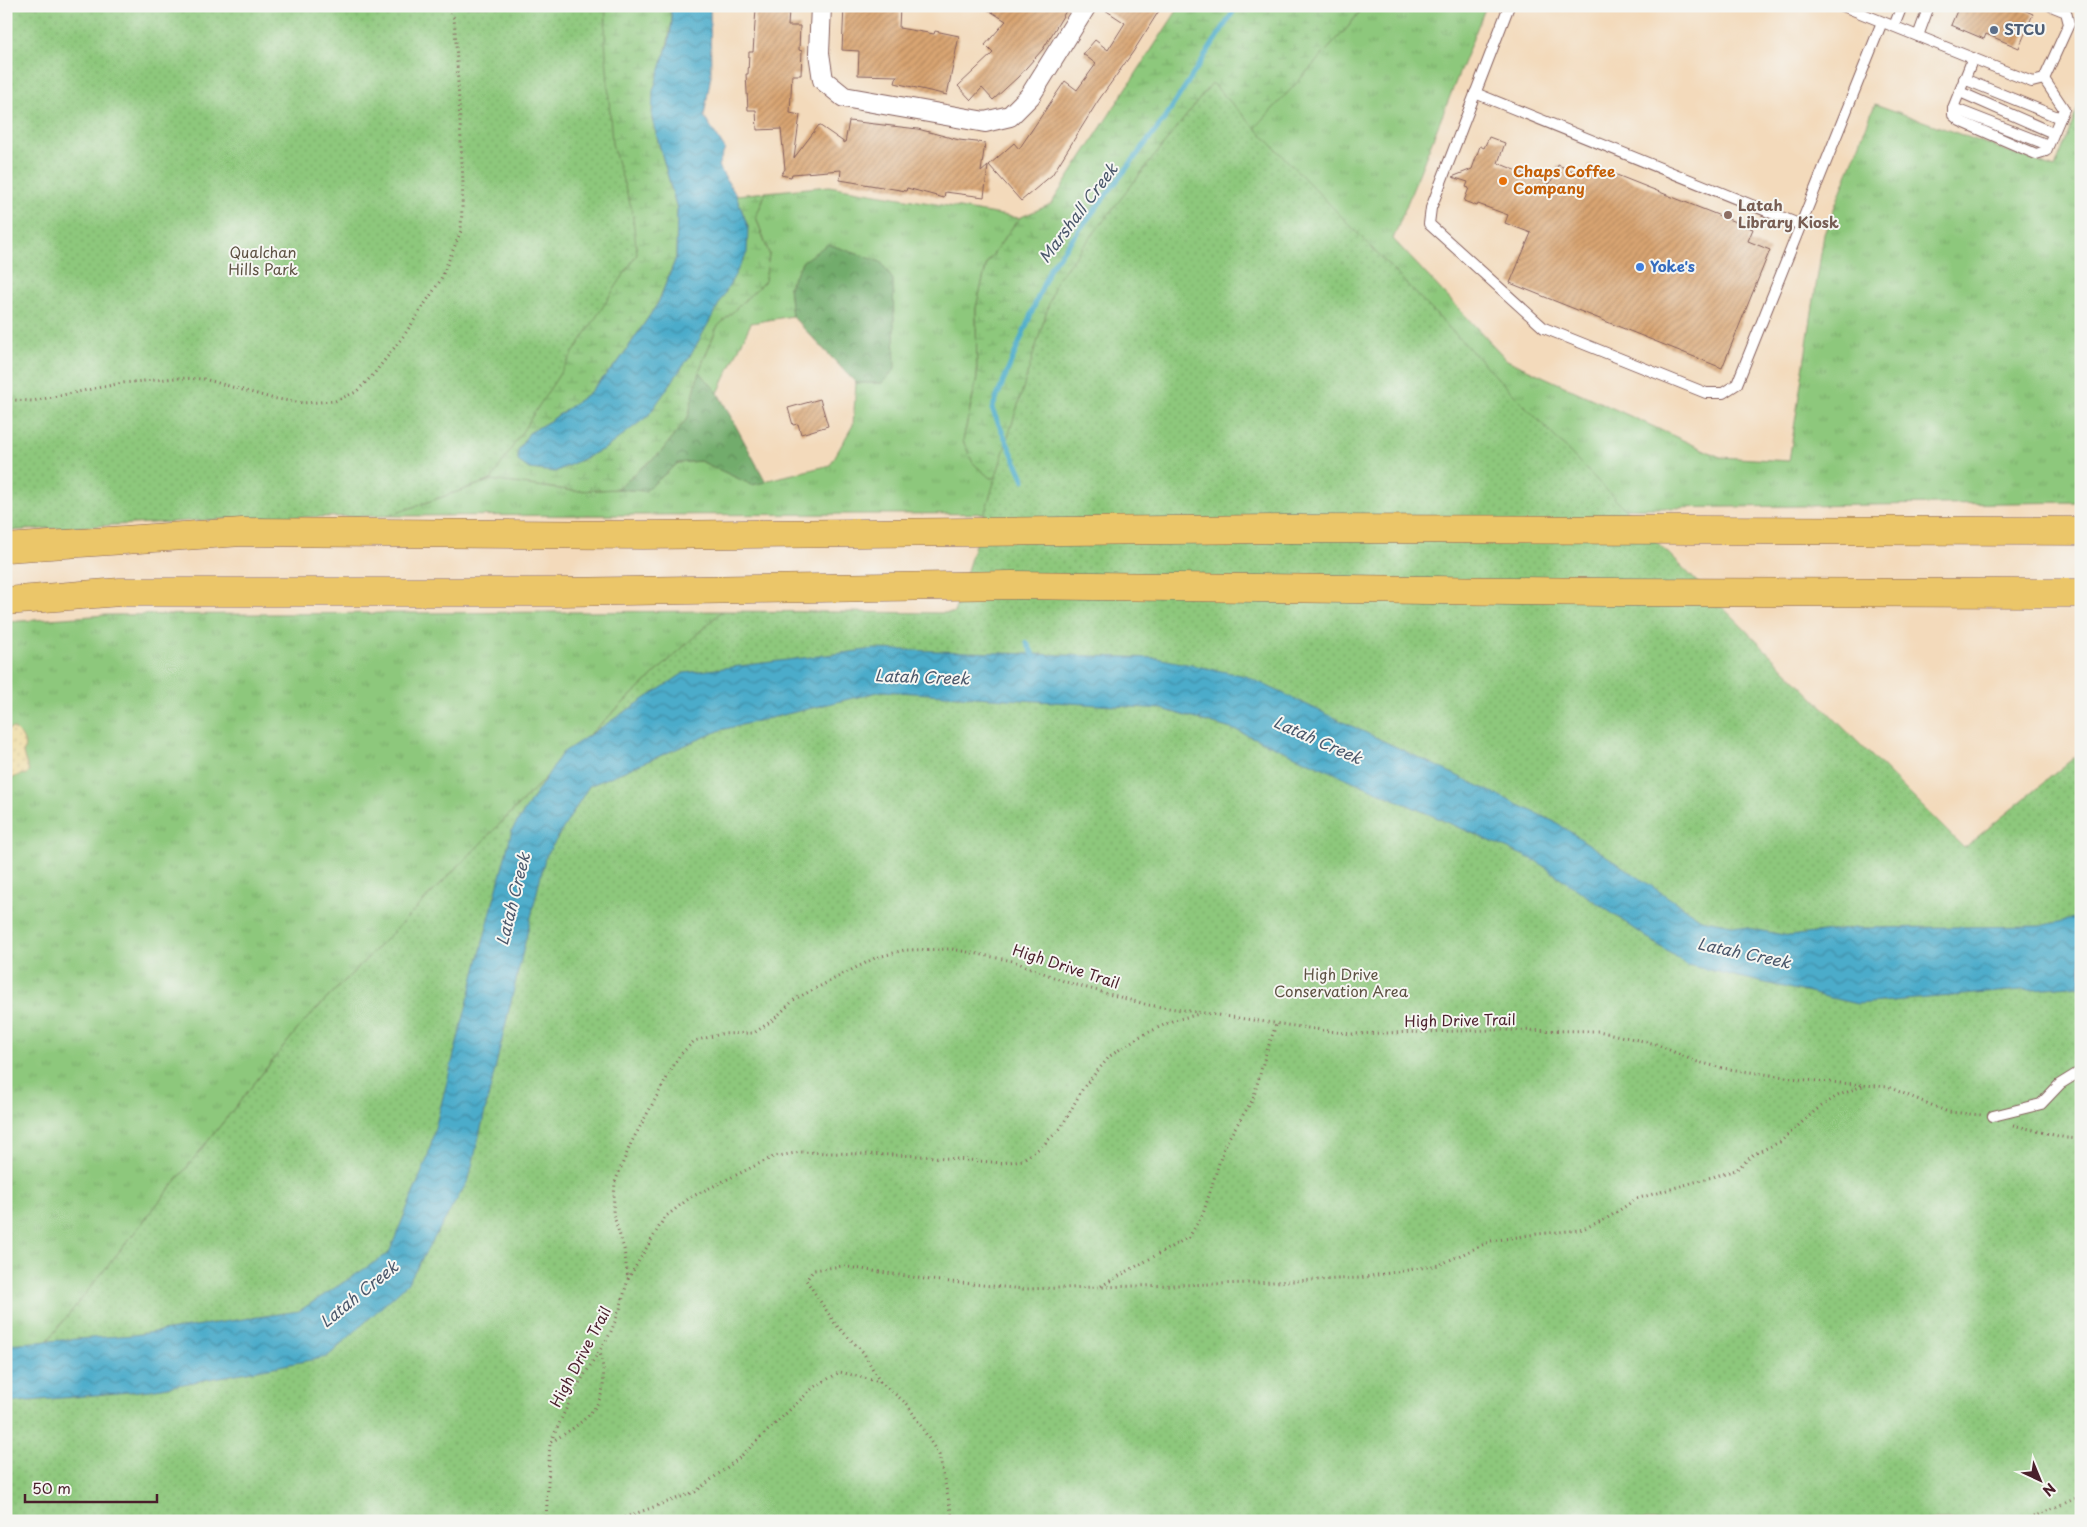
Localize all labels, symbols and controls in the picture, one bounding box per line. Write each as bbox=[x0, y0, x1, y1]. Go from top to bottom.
place label: STCU bbox=[2004, 17, 2046, 40]
marker: STCU bbox=[1988, 24, 2000, 36]
water label: Marshall Creek bbox=[1032, 157, 1123, 267]
place label: Chaps Coffee Company bbox=[1513, 159, 1616, 199]
marker: Chaps Coffee Company bbox=[1497, 175, 1509, 187]
place label: Latah Library Kiosk bbox=[1738, 193, 1839, 233]
marker: Latah Library Kiosk bbox=[1722, 209, 1734, 221]
park label: Qualchan Hills Park bbox=[228, 240, 298, 280]
place label: Yoke's bbox=[1650, 254, 1695, 277]
marker: Yoke's bbox=[1634, 261, 1646, 273]
water label: Latah Creek bbox=[874, 662, 971, 690]
water label: Latah Creek bbox=[1270, 709, 1368, 770]
water label: Latah Creek bbox=[489, 849, 535, 948]
water label: Latah Creek bbox=[1695, 930, 1794, 974]
street label: High Drive Trail bbox=[1010, 937, 1123, 994]
park label: High Drive Conservation Area bbox=[1274, 962, 1409, 1002]
street label: High Drive Trail bbox=[1404, 1007, 1516, 1032]
water label: Latah Creek bbox=[314, 1253, 404, 1332]
street label: High Drive Trail bbox=[543, 1302, 616, 1411]
north arrow bbox=[2014, 1454, 2064, 1504]
scale bar bbox=[25, 1472, 158, 1504]
text: 50 m bbox=[32, 1476, 71, 1499]
text: N bbox=[2038, 1478, 2061, 1501]

